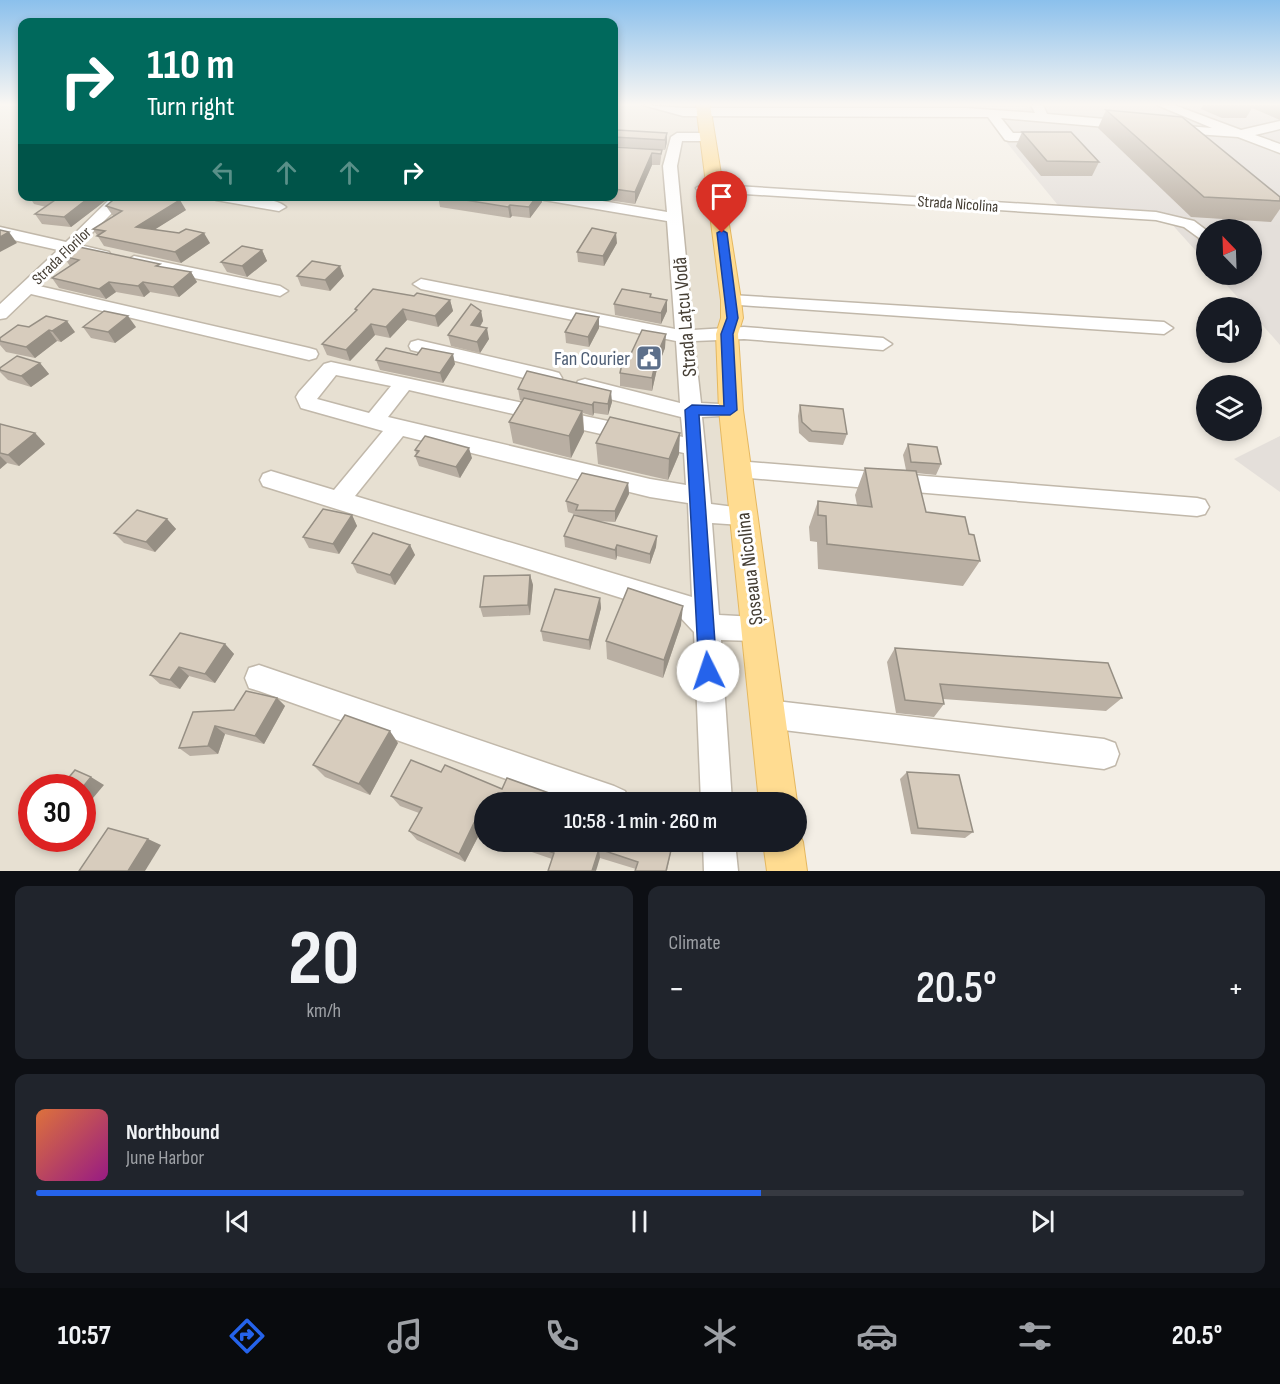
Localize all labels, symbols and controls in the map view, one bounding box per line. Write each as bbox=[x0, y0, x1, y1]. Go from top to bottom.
text: 110 m bbox=[147, 40, 234, 91]
icon: right bbox=[48, 42, 126, 120]
text: Turn right bbox=[147, 91, 234, 123]
icon: left bbox=[207, 156, 240, 189]
icon: ahead bbox=[270, 156, 303, 189]
icon: ahead bbox=[333, 156, 366, 189]
icon: right bbox=[396, 156, 429, 189]
pin bbox=[696, 171, 747, 233]
icon: arrive bbox=[705, 180, 738, 213]
street label: Strada Nicolina bbox=[917, 192, 999, 217]
north arrow bbox=[1196, 219, 1262, 285]
map controls bbox=[1196, 219, 1262, 441]
street label: Strada Florilor bbox=[28, 223, 96, 289]
street label: Strada Lațcu Vodă bbox=[668, 256, 702, 378]
button: sound bbox=[1196, 297, 1262, 363]
public building icon: Fan Courier bbox=[634, 343, 664, 373]
place label: Fan Courier bbox=[554, 347, 630, 371]
button: layers bbox=[1196, 375, 1262, 441]
street label: Șoseaua Nicolina bbox=[731, 511, 769, 627]
position arrow bbox=[676, 639, 740, 703]
speed limit sign: 30 bbox=[18, 774, 96, 852]
text: 10:58 · 1 min · 260 m bbox=[564, 808, 717, 835]
text: 20 bbox=[288, 913, 359, 1006]
text: Climate bbox=[669, 931, 721, 955]
text: 20.5° bbox=[916, 961, 997, 1016]
text: − bbox=[669, 969, 685, 1009]
text: + bbox=[1228, 969, 1244, 1009]
text: km/h bbox=[306, 999, 341, 1023]
text: Northbound bbox=[126, 1119, 220, 1146]
text: June Harbor bbox=[126, 1146, 204, 1170]
icon: previous bbox=[221, 1205, 254, 1238]
icon: pause bbox=[623, 1205, 656, 1238]
icon: next bbox=[1026, 1205, 1059, 1238]
icon: directions bbox=[226, 1315, 268, 1357]
icon: music bbox=[384, 1315, 426, 1357]
icon: phone bbox=[541, 1315, 583, 1357]
icon: climate bbox=[699, 1315, 741, 1357]
icon: car bbox=[856, 1315, 898, 1357]
icon: filters bbox=[1014, 1315, 1056, 1357]
text: 10:57 bbox=[58, 1320, 110, 1352]
text: 20.5° bbox=[1172, 1320, 1222, 1352]

